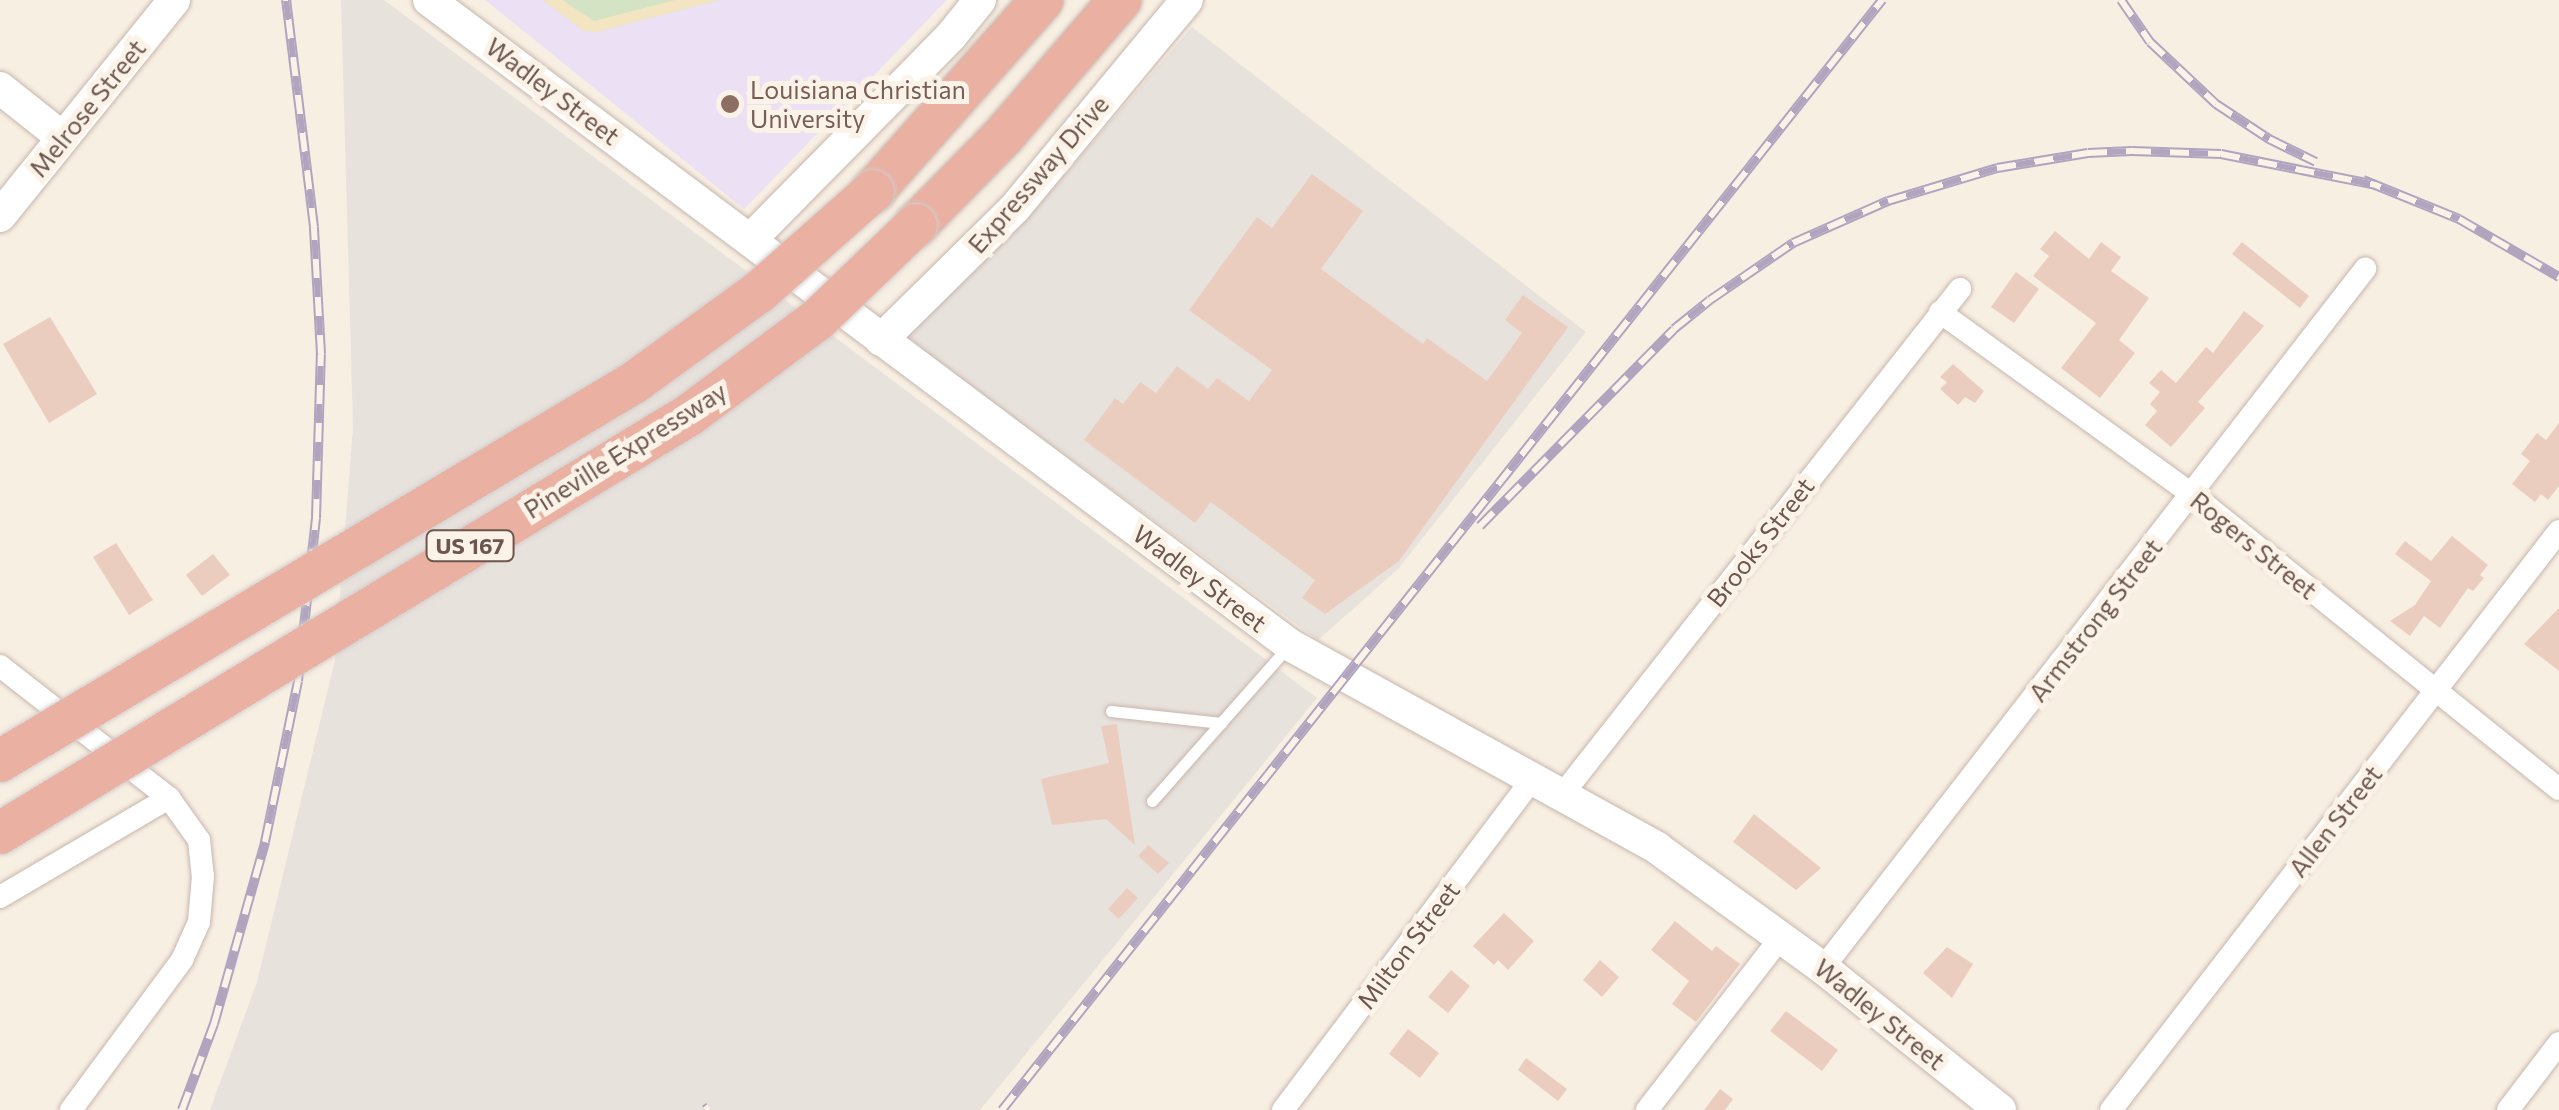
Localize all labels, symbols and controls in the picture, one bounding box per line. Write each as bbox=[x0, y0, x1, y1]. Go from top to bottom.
street label: Wadley Street bbox=[480, 31, 626, 151]
street label: Melrose Street bbox=[23, 33, 151, 183]
place label: Louisiana Christian University bbox=[750, 75, 966, 134]
street label: Expressway Drive bbox=[961, 89, 1115, 259]
marker: Louisiana Christian University bbox=[719, 93, 741, 115]
street label: Pineville Expressway bbox=[518, 376, 732, 524]
street label: Brooks Street bbox=[1700, 471, 1820, 613]
street label: Rogers Street bbox=[2185, 485, 2323, 605]
street label: Wadley Street bbox=[1127, 518, 1273, 638]
road number: US 167 bbox=[425, 529, 515, 563]
street label: Armstrong Street bbox=[2022, 533, 2168, 707]
street label: Allen Street bbox=[2282, 759, 2388, 883]
street label: Milton Street bbox=[1350, 875, 1466, 1015]
street label: Wadley Street bbox=[1809, 952, 1951, 1076]

